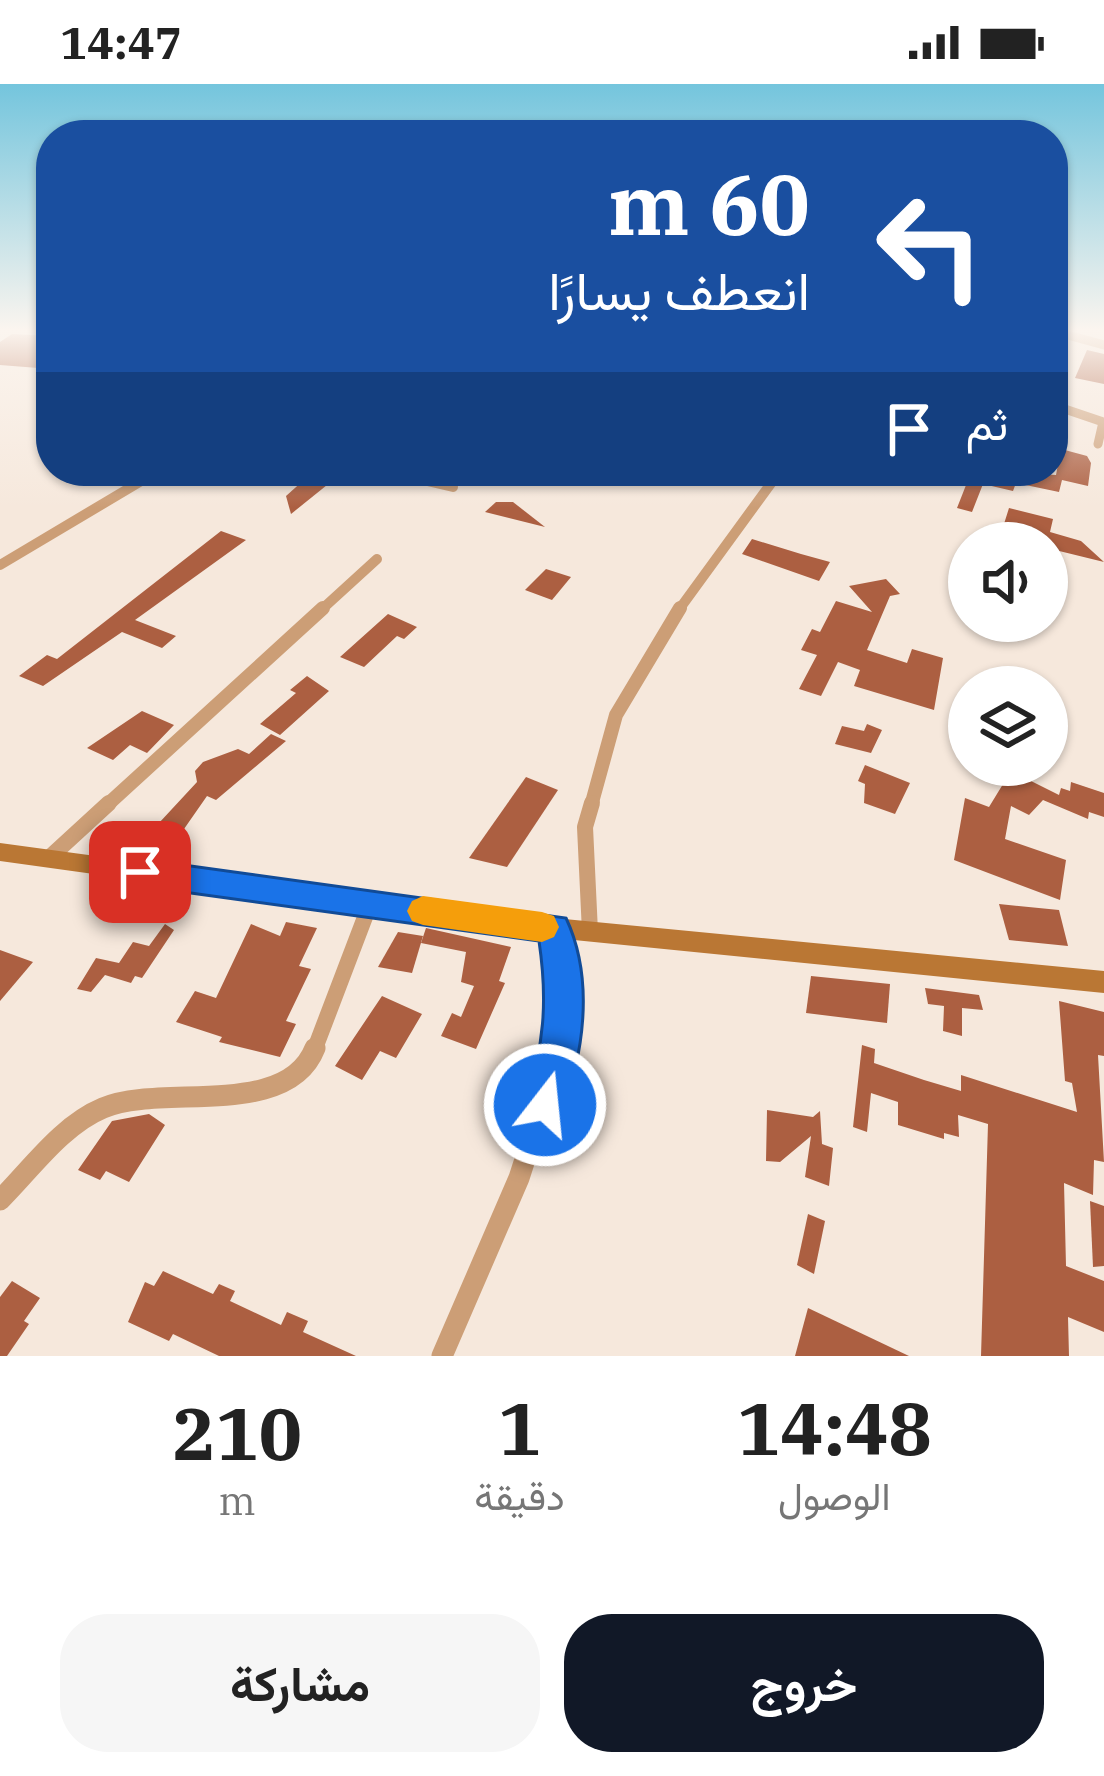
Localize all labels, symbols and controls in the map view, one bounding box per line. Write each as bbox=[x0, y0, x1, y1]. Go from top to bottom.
text: 14:47 bbox=[60, 13, 182, 71]
text: 60 m bbox=[608, 149, 810, 258]
icon: left bbox=[852, 168, 1008, 324]
text: انعطف يسارًا bbox=[548, 255, 810, 325]
text: ثم bbox=[966, 394, 1008, 452]
icon: arrive bbox=[876, 396, 942, 462]
map controls bbox=[948, 522, 1068, 786]
button: sound bbox=[948, 522, 1068, 642]
button: layers bbox=[948, 666, 1068, 786]
pin bbox=[89, 821, 191, 923]
icon: arrive bbox=[107, 839, 173, 905]
position arrow bbox=[482, 1042, 608, 1168]
text: 1 bbox=[498, 1381, 541, 1475]
text: 14:48 bbox=[737, 1381, 932, 1475]
text: 210 bbox=[172, 1386, 302, 1480]
text: دقيقة bbox=[474, 1470, 565, 1521]
text: الوصول bbox=[778, 1470, 891, 1521]
text: m bbox=[219, 1475, 256, 1526]
button: مشاركة bbox=[60, 1614, 540, 1752]
button: خروج bbox=[564, 1614, 1044, 1752]

